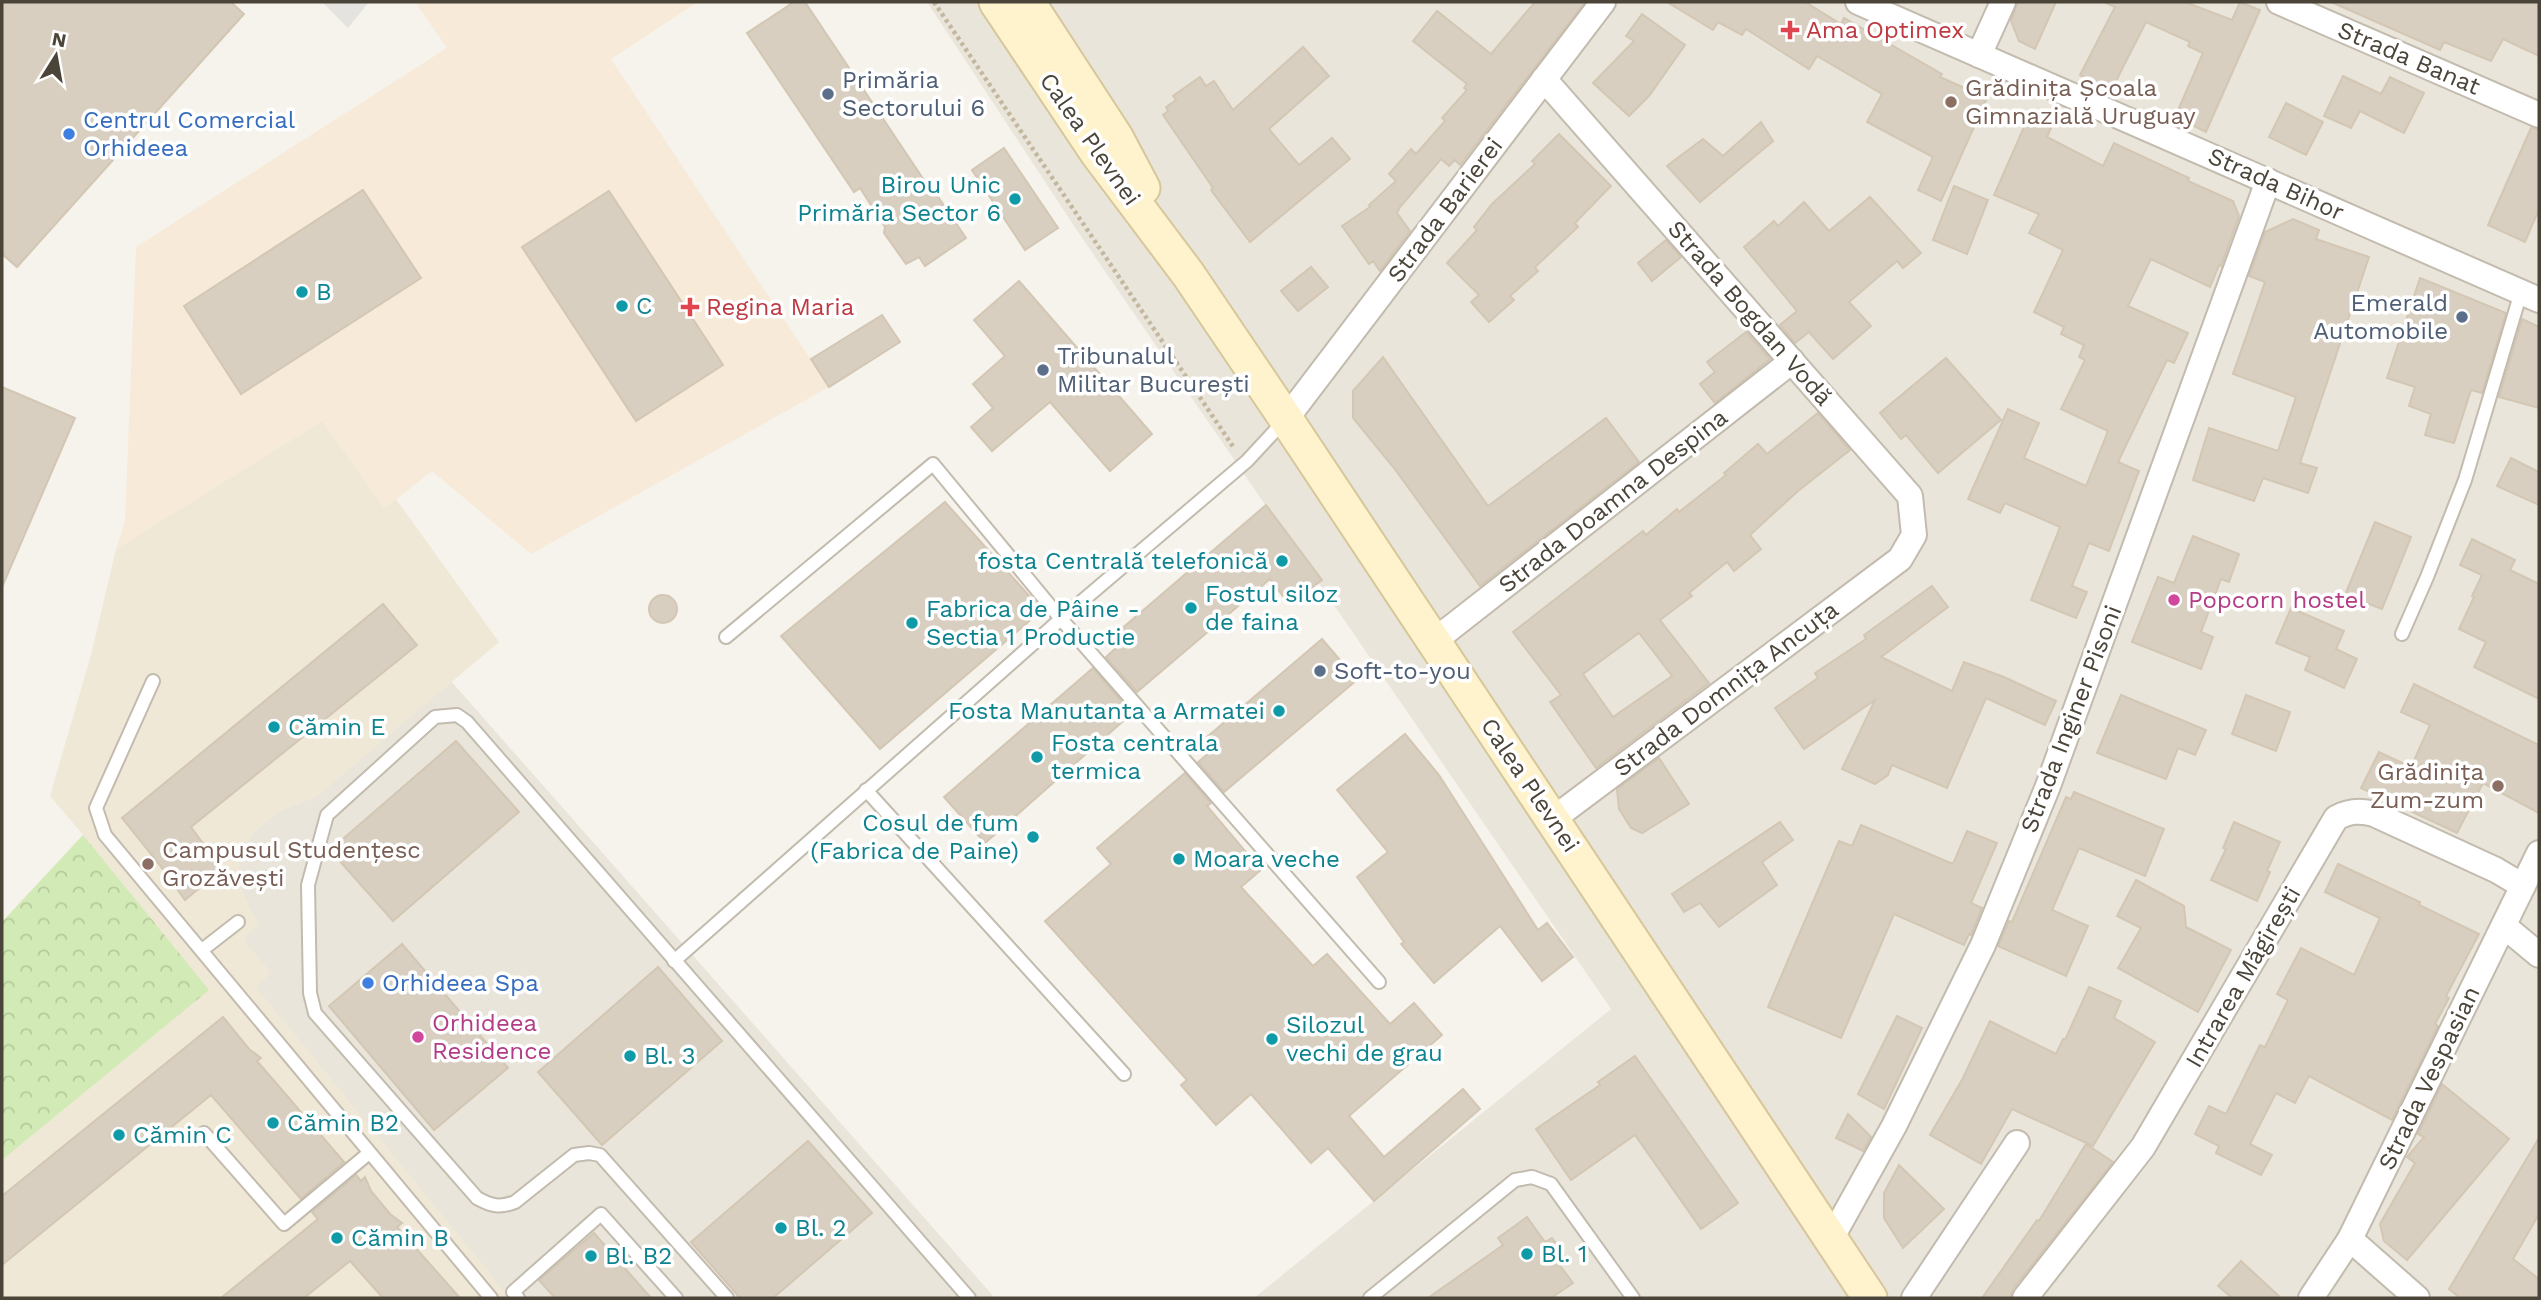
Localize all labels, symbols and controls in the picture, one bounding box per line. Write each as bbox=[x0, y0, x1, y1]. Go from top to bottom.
street label: Strada Banat bbox=[2334, 15, 2484, 101]
place label: Ama Optimex bbox=[1806, 16, 1964, 44]
marker: Ama Optimex bbox=[1780, 20, 1800, 40]
north arrow bbox=[21, 21, 91, 91]
text: N bbox=[50, 27, 68, 52]
place label: Primăria Sectorului 6 bbox=[842, 66, 985, 122]
street label: Calea Plevnei bbox=[1034, 67, 1146, 211]
place label: Grădinița Școala Gimnazială Uruguay bbox=[1965, 74, 2196, 130]
marker: Primăria Sectorului 6 bbox=[820, 86, 836, 102]
marker: Grădinița Școala Gimnazială Uruguay bbox=[1943, 94, 1959, 110]
place label: Centrul Comercial Orhideea bbox=[83, 106, 296, 162]
marker: Centrul Comercial Orhideea bbox=[61, 126, 77, 142]
street label: Strada Barierei bbox=[1382, 132, 1508, 288]
street label: Strada Bihor bbox=[2204, 142, 2348, 227]
place label: Birou Unic Primăria Sector 6 bbox=[797, 171, 1001, 227]
marker: Birou Unic Primăria Sector 6 bbox=[1007, 191, 1023, 207]
street label: Strada Bogdan Vodă bbox=[1662, 215, 1838, 411]
place label: B bbox=[316, 278, 332, 306]
marker: B bbox=[294, 284, 310, 300]
place label: Emerald Automobile bbox=[2313, 289, 2448, 345]
place label: C bbox=[636, 292, 652, 320]
place label: Regina Maria bbox=[706, 293, 854, 321]
marker: Regina Maria bbox=[680, 297, 700, 317]
marker: C bbox=[614, 298, 630, 314]
marker: Emerald Automobile bbox=[2454, 309, 2470, 325]
place label: Tribunalul Militar București bbox=[1057, 342, 1250, 398]
marker: Tribunalul Militar București bbox=[1035, 362, 1051, 378]
street label: Strada Doamna Despina bbox=[1493, 403, 1733, 599]
place label: fosta Centrală telefonică bbox=[978, 547, 1268, 575]
marker: fosta Centrală telefonică bbox=[1274, 553, 1290, 569]
place label: Fostul siloz de faina bbox=[1205, 580, 1338, 636]
place label: Popcorn hostel bbox=[2188, 586, 2366, 614]
marker: Popcorn hostel bbox=[2166, 592, 2182, 608]
place label: Fabrica de Pâine - Sectia 1 Productie bbox=[926, 595, 1140, 651]
street label: Strada Domnița Ancuța bbox=[1608, 596, 1844, 782]
marker: Fostul siloz de faina bbox=[1183, 600, 1199, 616]
street label: Strada Inginer Pisoni bbox=[2015, 601, 2127, 837]
marker: Fabrica de Pâine - Sectia 1 Productie bbox=[904, 615, 920, 631]
place label: Soft-to-you bbox=[1334, 657, 1471, 685]
marker: Soft-to-you bbox=[1312, 663, 1328, 679]
place label: Fosta Manutanta a Armatei bbox=[948, 697, 1265, 725]
marker: Fosta Manutanta a Armatei bbox=[1271, 703, 1287, 719]
place label: Cămin E bbox=[288, 713, 386, 741]
street label: Calea Plevnei bbox=[1475, 713, 1585, 857]
marker: Cămin E bbox=[266, 719, 282, 735]
place label: Fosta centrala termica bbox=[1051, 729, 1219, 785]
marker: Fosta centrala termica bbox=[1029, 749, 1045, 765]
place label: Grădinița Zum-zum bbox=[2370, 758, 2484, 814]
marker: Grădinița Zum-zum bbox=[2490, 778, 2506, 794]
place label: Cosul de fum (Fabrica de Paine) bbox=[810, 809, 1019, 865]
marker: Cosul de fum (Fabrica de Paine) bbox=[1025, 829, 1041, 845]
place label: Campusul Studențesc Grozăvești bbox=[162, 836, 421, 892]
place label: Moara veche bbox=[1193, 845, 1340, 873]
marker: Moara veche bbox=[1171, 851, 1187, 867]
marker: Campusul Studențesc Grozăvești bbox=[140, 856, 156, 872]
street label: Intrarea Măgirești bbox=[2180, 881, 2306, 1073]
place label: Orhideea Spa bbox=[382, 969, 539, 997]
marker: Orhideea Spa bbox=[360, 975, 376, 991]
street label: Strada Vespasian bbox=[2372, 982, 2486, 1174]
place label: Orhideea Residence bbox=[432, 1009, 551, 1065]
place label: Silozul vechi de grau bbox=[1286, 1011, 1443, 1067]
marker: Orhideea Residence bbox=[410, 1029, 426, 1045]
marker: Silozul vechi de grau bbox=[1264, 1031, 1280, 1047]
place label: Bl. 3 bbox=[644, 1042, 696, 1070]
marker: Bl. 3 bbox=[622, 1048, 638, 1064]
place label: Cămin B2 bbox=[287, 1109, 399, 1137]
marker: Cămin B2 bbox=[265, 1115, 281, 1131]
place label: Cămin C bbox=[133, 1121, 232, 1149]
marker: Cămin C bbox=[111, 1127, 127, 1143]
place label: Bl. 2 bbox=[795, 1214, 847, 1242]
marker: Bl. 2 bbox=[773, 1220, 789, 1236]
place label: Cămin B bbox=[351, 1224, 449, 1252]
marker: Cămin B bbox=[329, 1230, 345, 1246]
place label: Bl. 1 bbox=[1541, 1240, 1587, 1268]
place label: Bl. B2 bbox=[605, 1242, 672, 1270]
marker: Bl. 1 bbox=[1519, 1246, 1535, 1262]
marker: Bl. B2 bbox=[583, 1248, 599, 1264]

